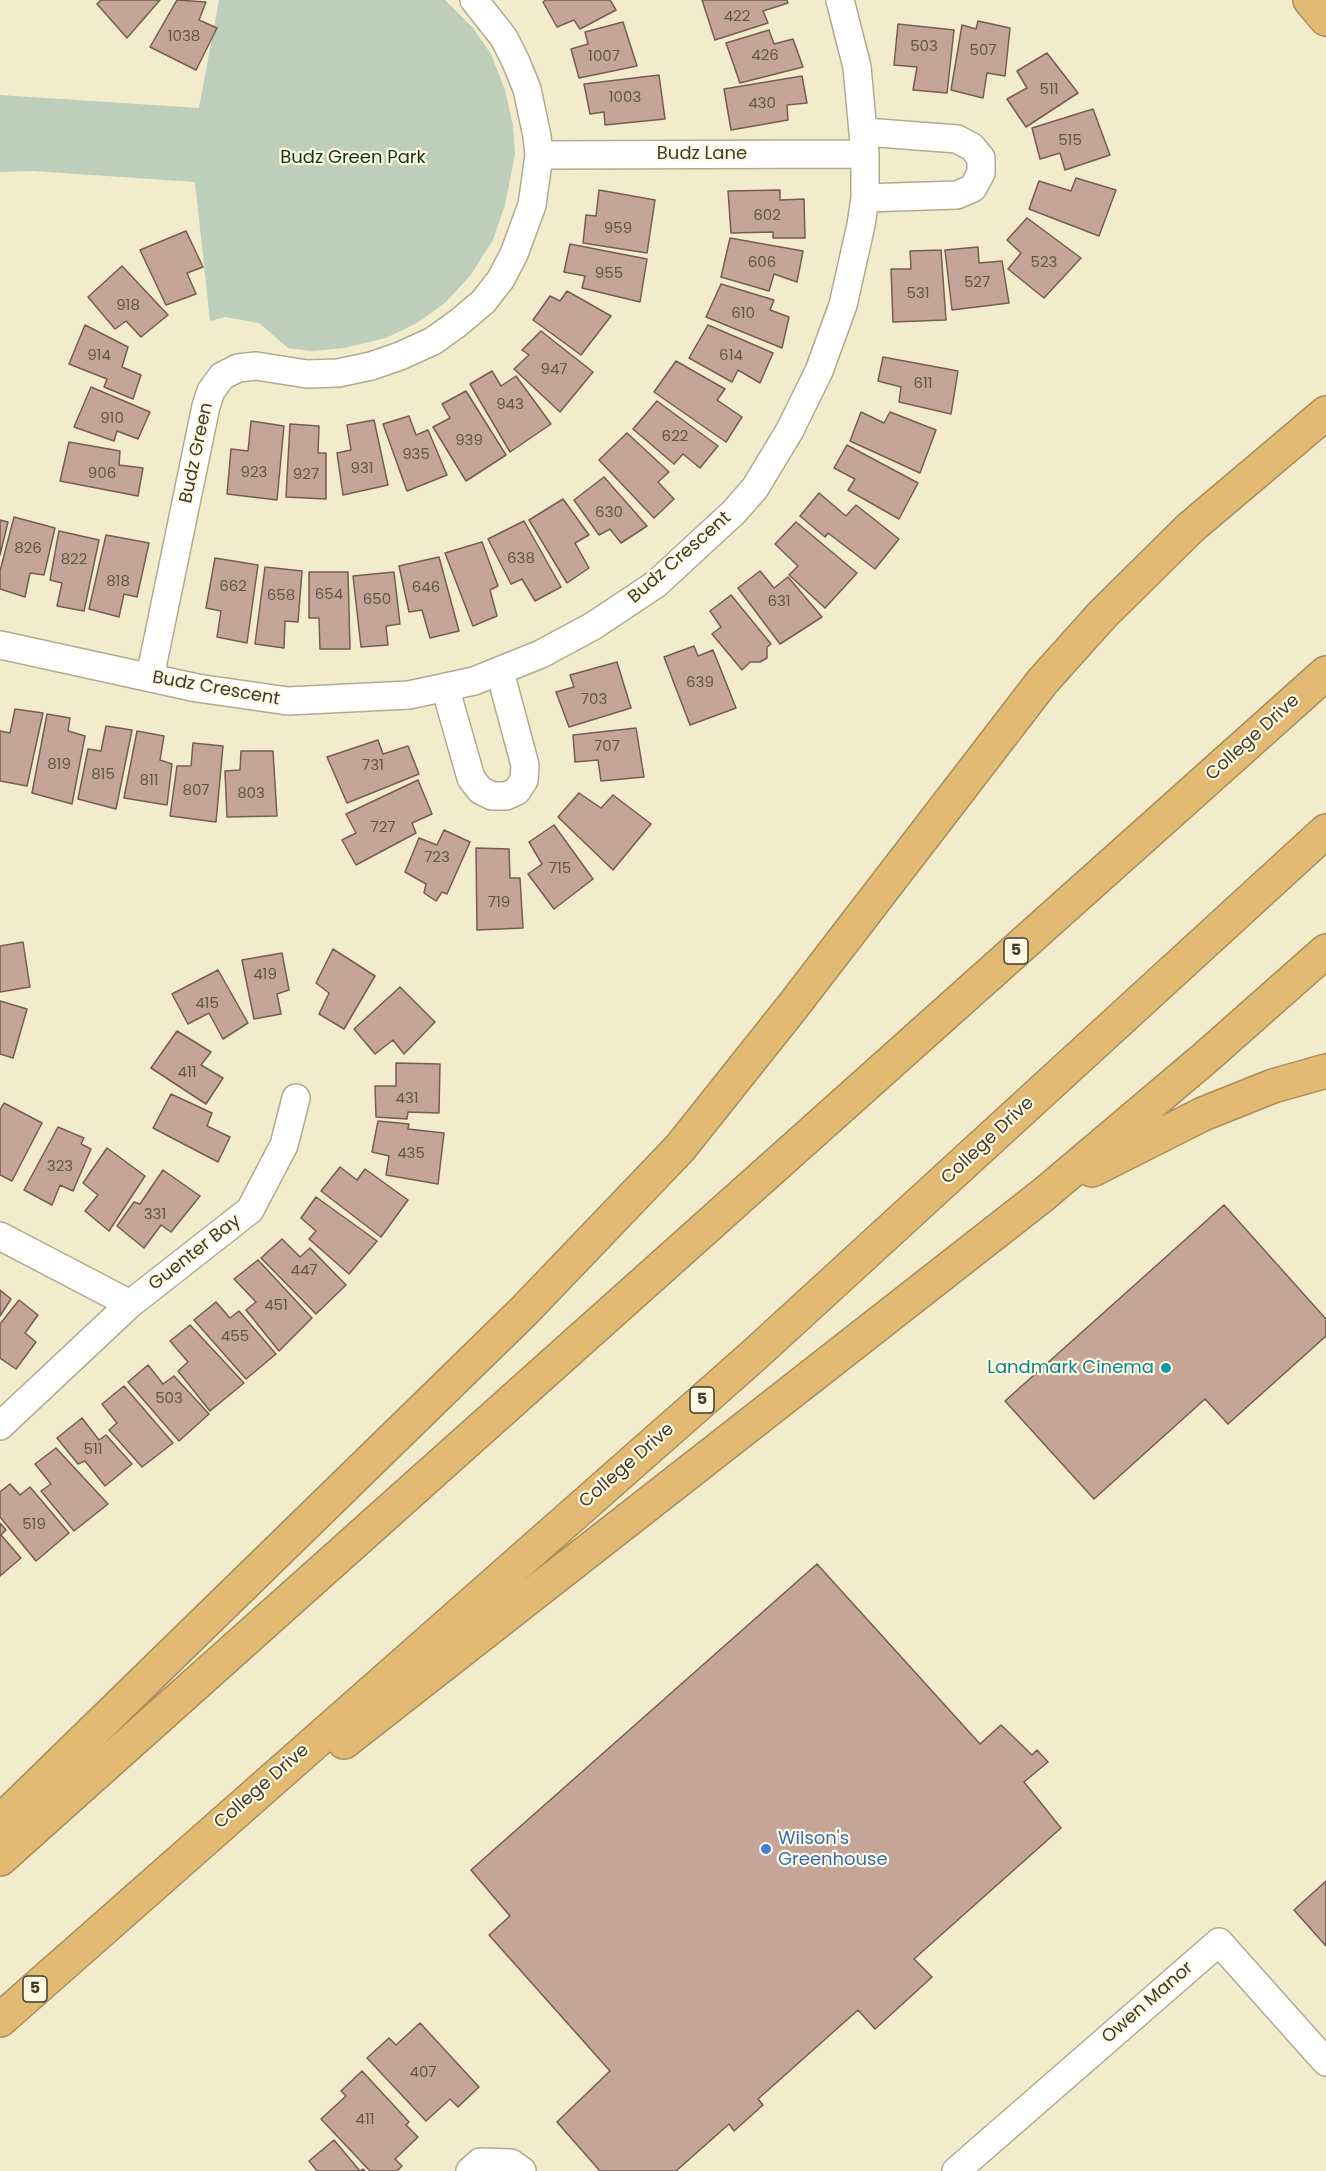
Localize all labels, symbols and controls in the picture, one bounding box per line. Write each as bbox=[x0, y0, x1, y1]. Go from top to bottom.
house number: 422 bbox=[724, 8, 750, 26]
house number: 1038 bbox=[168, 28, 200, 46]
house number: 503 bbox=[910, 38, 938, 56]
house number: 507 bbox=[969, 42, 997, 60]
house number: 426 bbox=[751, 47, 779, 65]
house number: 1007 bbox=[588, 48, 620, 66]
house number: 511 bbox=[1039, 81, 1059, 99]
house number: 1003 bbox=[609, 89, 641, 107]
house number: 430 bbox=[748, 95, 776, 113]
house number: 515 bbox=[1058, 132, 1082, 150]
street label: Budz Lane bbox=[657, 143, 747, 165]
park label: Budz Green Park bbox=[280, 147, 426, 169]
house number: 602 bbox=[753, 207, 781, 225]
house number: 959 bbox=[604, 220, 632, 238]
house number: 606 bbox=[748, 254, 776, 272]
house number: 523 bbox=[1031, 254, 1057, 272]
house number: 955 bbox=[595, 265, 623, 283]
house number: 527 bbox=[964, 274, 990, 292]
house number: 531 bbox=[906, 285, 930, 303]
house number: 918 bbox=[116, 297, 140, 315]
house number: 610 bbox=[731, 305, 755, 323]
house number: 914 bbox=[87, 347, 111, 365]
house number: 614 bbox=[719, 347, 743, 365]
house number: 947 bbox=[540, 361, 568, 379]
house number: 611 bbox=[913, 375, 933, 393]
house number: 943 bbox=[496, 396, 524, 414]
street label: Budz Green bbox=[176, 401, 218, 505]
house number: 910 bbox=[100, 410, 124, 428]
house number: 622 bbox=[662, 428, 688, 446]
house number: 939 bbox=[455, 432, 483, 450]
house number: 935 bbox=[402, 446, 430, 464]
house number: 931 bbox=[350, 460, 374, 478]
house number: 923 bbox=[241, 464, 267, 482]
house number: 906 bbox=[88, 465, 116, 483]
house number: 927 bbox=[293, 466, 319, 484]
house number: 630 bbox=[595, 504, 623, 522]
street label: Budz Crescent bbox=[624, 508, 736, 608]
house number: 826 bbox=[14, 540, 42, 558]
house number: 638 bbox=[507, 550, 535, 568]
house number: 822 bbox=[61, 551, 87, 569]
house number: 818 bbox=[106, 573, 130, 591]
house number: 662 bbox=[219, 578, 247, 596]
house number: 646 bbox=[412, 579, 440, 597]
house number: 654 bbox=[315, 586, 343, 604]
house number: 658 bbox=[267, 587, 295, 605]
house number: 650 bbox=[363, 591, 391, 609]
house number: 631 bbox=[767, 593, 791, 611]
street label: Budz Crescent bbox=[151, 667, 281, 711]
house number: 639 bbox=[686, 674, 714, 692]
street label: College Drive bbox=[1202, 690, 1304, 786]
house number: 703 bbox=[581, 691, 607, 709]
house number: 707 bbox=[594, 738, 620, 756]
house number: 819 bbox=[47, 756, 71, 774]
house number: 731 bbox=[362, 757, 384, 775]
house number: 815 bbox=[91, 766, 115, 784]
house number: 811 bbox=[139, 772, 159, 790]
house number: 807 bbox=[182, 782, 210, 800]
house number: 803 bbox=[237, 785, 265, 803]
house number: 727 bbox=[370, 819, 396, 837]
house number: 723 bbox=[424, 849, 450, 867]
house number: 715 bbox=[549, 860, 571, 878]
house number: 719 bbox=[488, 894, 510, 912]
road number: 5 bbox=[1004, 938, 1028, 964]
house number: 419 bbox=[253, 966, 277, 984]
house number: 415 bbox=[195, 995, 219, 1013]
house number: 411 bbox=[177, 1064, 197, 1082]
house number: 431 bbox=[395, 1090, 419, 1108]
street label: College Drive bbox=[937, 1093, 1039, 1189]
house number: 435 bbox=[397, 1145, 425, 1163]
house number: 323 bbox=[47, 1158, 73, 1176]
house number: 331 bbox=[144, 1206, 166, 1224]
street label: Guenter Bay bbox=[145, 1210, 245, 1296]
house number: 447 bbox=[290, 1262, 318, 1280]
house number: 451 bbox=[264, 1297, 288, 1315]
house number: 455 bbox=[221, 1328, 249, 1346]
place label: Landmark Cinema bbox=[987, 1357, 1154, 1379]
marker: Landmark Cinema bbox=[1159, 1361, 1173, 1375]
road number: 5 bbox=[690, 1387, 714, 1413]
house number: 503 bbox=[155, 1390, 183, 1408]
street label: College Drive bbox=[575, 1419, 679, 1513]
house number: 511 bbox=[83, 1441, 103, 1459]
house number: 519 bbox=[22, 1516, 46, 1534]
street label: College Drive bbox=[210, 1740, 314, 1834]
place label: Wilson's Greenhouse bbox=[778, 1828, 888, 1870]
marker: Wilson's Greenhouse bbox=[759, 1842, 773, 1856]
street label: Owen Manor bbox=[1098, 1958, 1198, 2048]
road number: 5 bbox=[23, 1976, 47, 2002]
house number: 407 bbox=[409, 2064, 437, 2082]
house number: 411 bbox=[355, 2111, 375, 2129]

